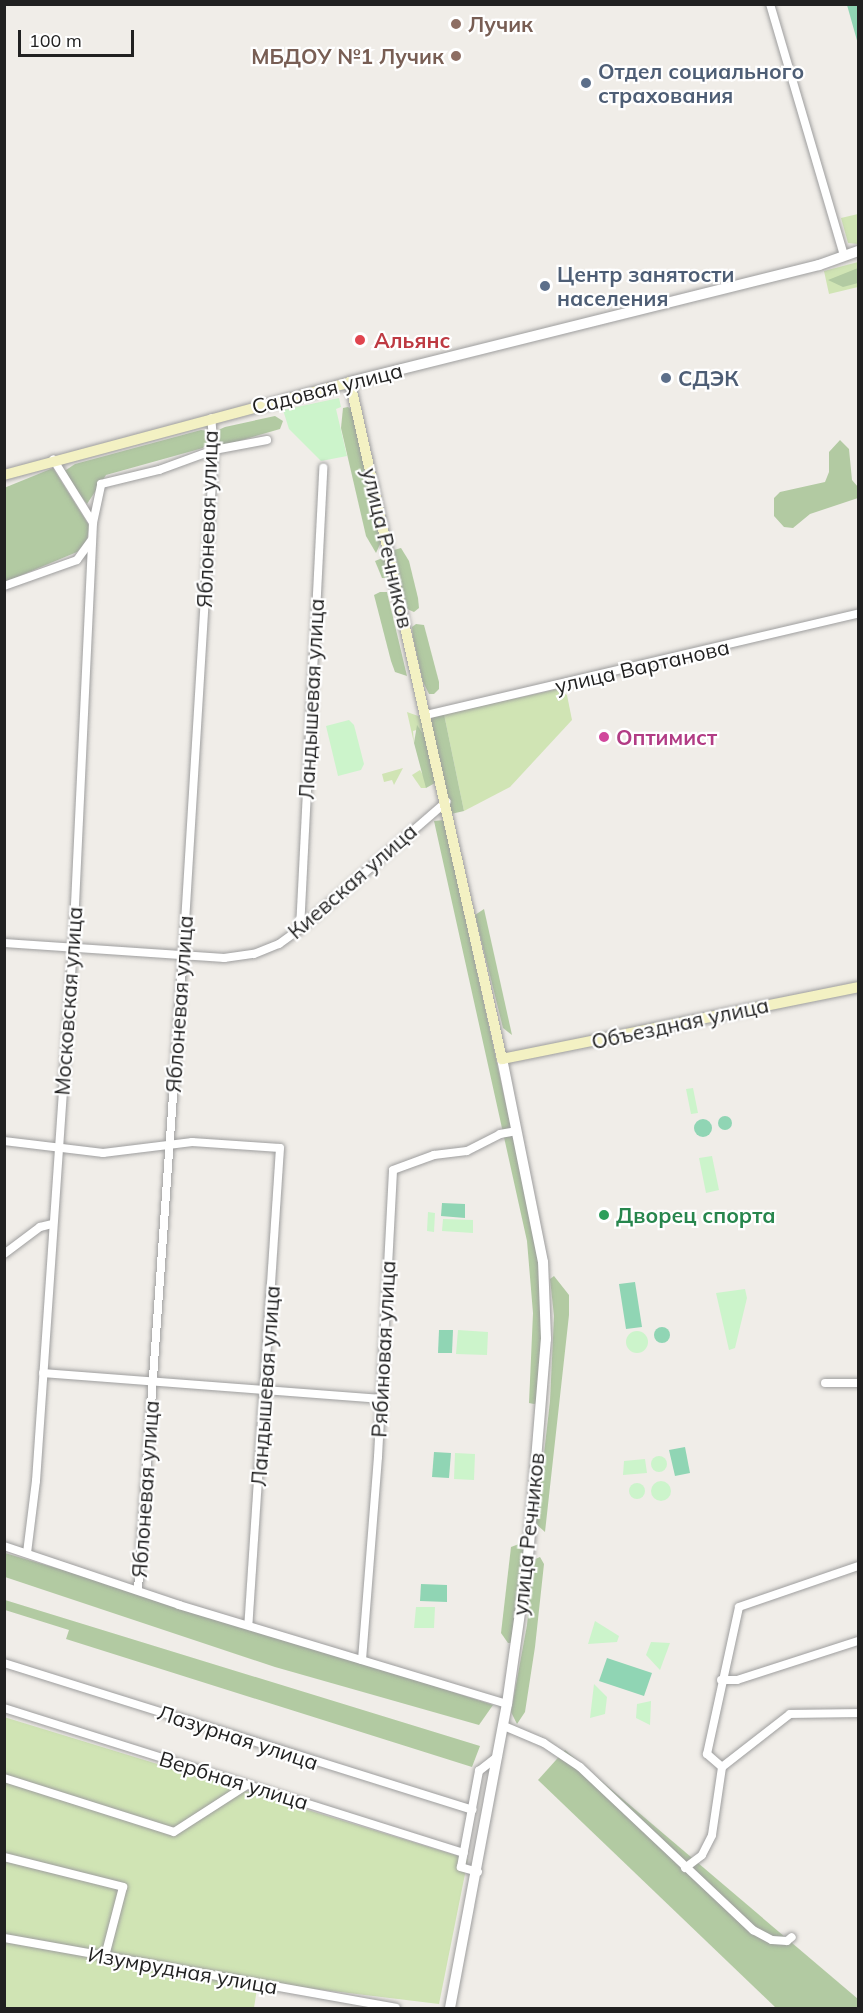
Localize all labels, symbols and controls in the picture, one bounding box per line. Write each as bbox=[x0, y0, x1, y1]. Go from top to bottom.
place label: Лучик bbox=[468, 11, 533, 37]
marker: Лучик bbox=[449, 17, 463, 31]
scale bar bbox=[21, 18, 136, 56]
text: 100 m bbox=[29, 29, 82, 52]
place label: МБДОУ №1 Лучик bbox=[251, 43, 444, 69]
marker: МБДОУ №1 Лучик bbox=[449, 49, 463, 63]
place label: Отдел социального страхования bbox=[598, 58, 804, 108]
marker: Отдел социального страхования bbox=[579, 76, 593, 90]
place label: Центр занятости населения bbox=[557, 261, 734, 311]
marker: Центр занятости населения bbox=[538, 279, 552, 293]
place label: Альянс bbox=[374, 327, 450, 353]
marker: Альянс bbox=[351, 331, 369, 349]
street label: Садовая улица bbox=[249, 357, 405, 419]
place label: СДЭК bbox=[678, 365, 739, 391]
marker: СДЭК bbox=[659, 371, 673, 385]
street label: Яблоневая улица bbox=[191, 430, 223, 608]
street label: улица Речников bbox=[357, 465, 419, 631]
street label: Ландышевая улица bbox=[293, 598, 329, 800]
street label: улица Вартанова bbox=[552, 634, 732, 698]
place label: Оптимист bbox=[616, 724, 717, 750]
marker: Оптимист bbox=[597, 730, 611, 744]
street label: Киевская улица bbox=[282, 818, 422, 944]
street label: Московская улица bbox=[49, 906, 87, 1096]
street label: Яблоневая улица bbox=[160, 914, 198, 1094]
street label: Объездная улица bbox=[589, 992, 771, 1054]
place label: Дворец спорта bbox=[616, 1202, 776, 1228]
marker: Дворец спорта bbox=[597, 1208, 611, 1222]
street label: Рябиновая улица bbox=[366, 1260, 400, 1438]
street label: Ландышевая улица bbox=[245, 1285, 285, 1487]
street label: Яблоневая улица bbox=[126, 1399, 164, 1579]
street label: улица Речников bbox=[507, 1451, 549, 1617]
street label: Лазурная улица bbox=[155, 1699, 321, 1775]
street label: Вербная улица bbox=[156, 1745, 312, 1815]
street label: Изумрудная улица bbox=[86, 1941, 280, 1999]

